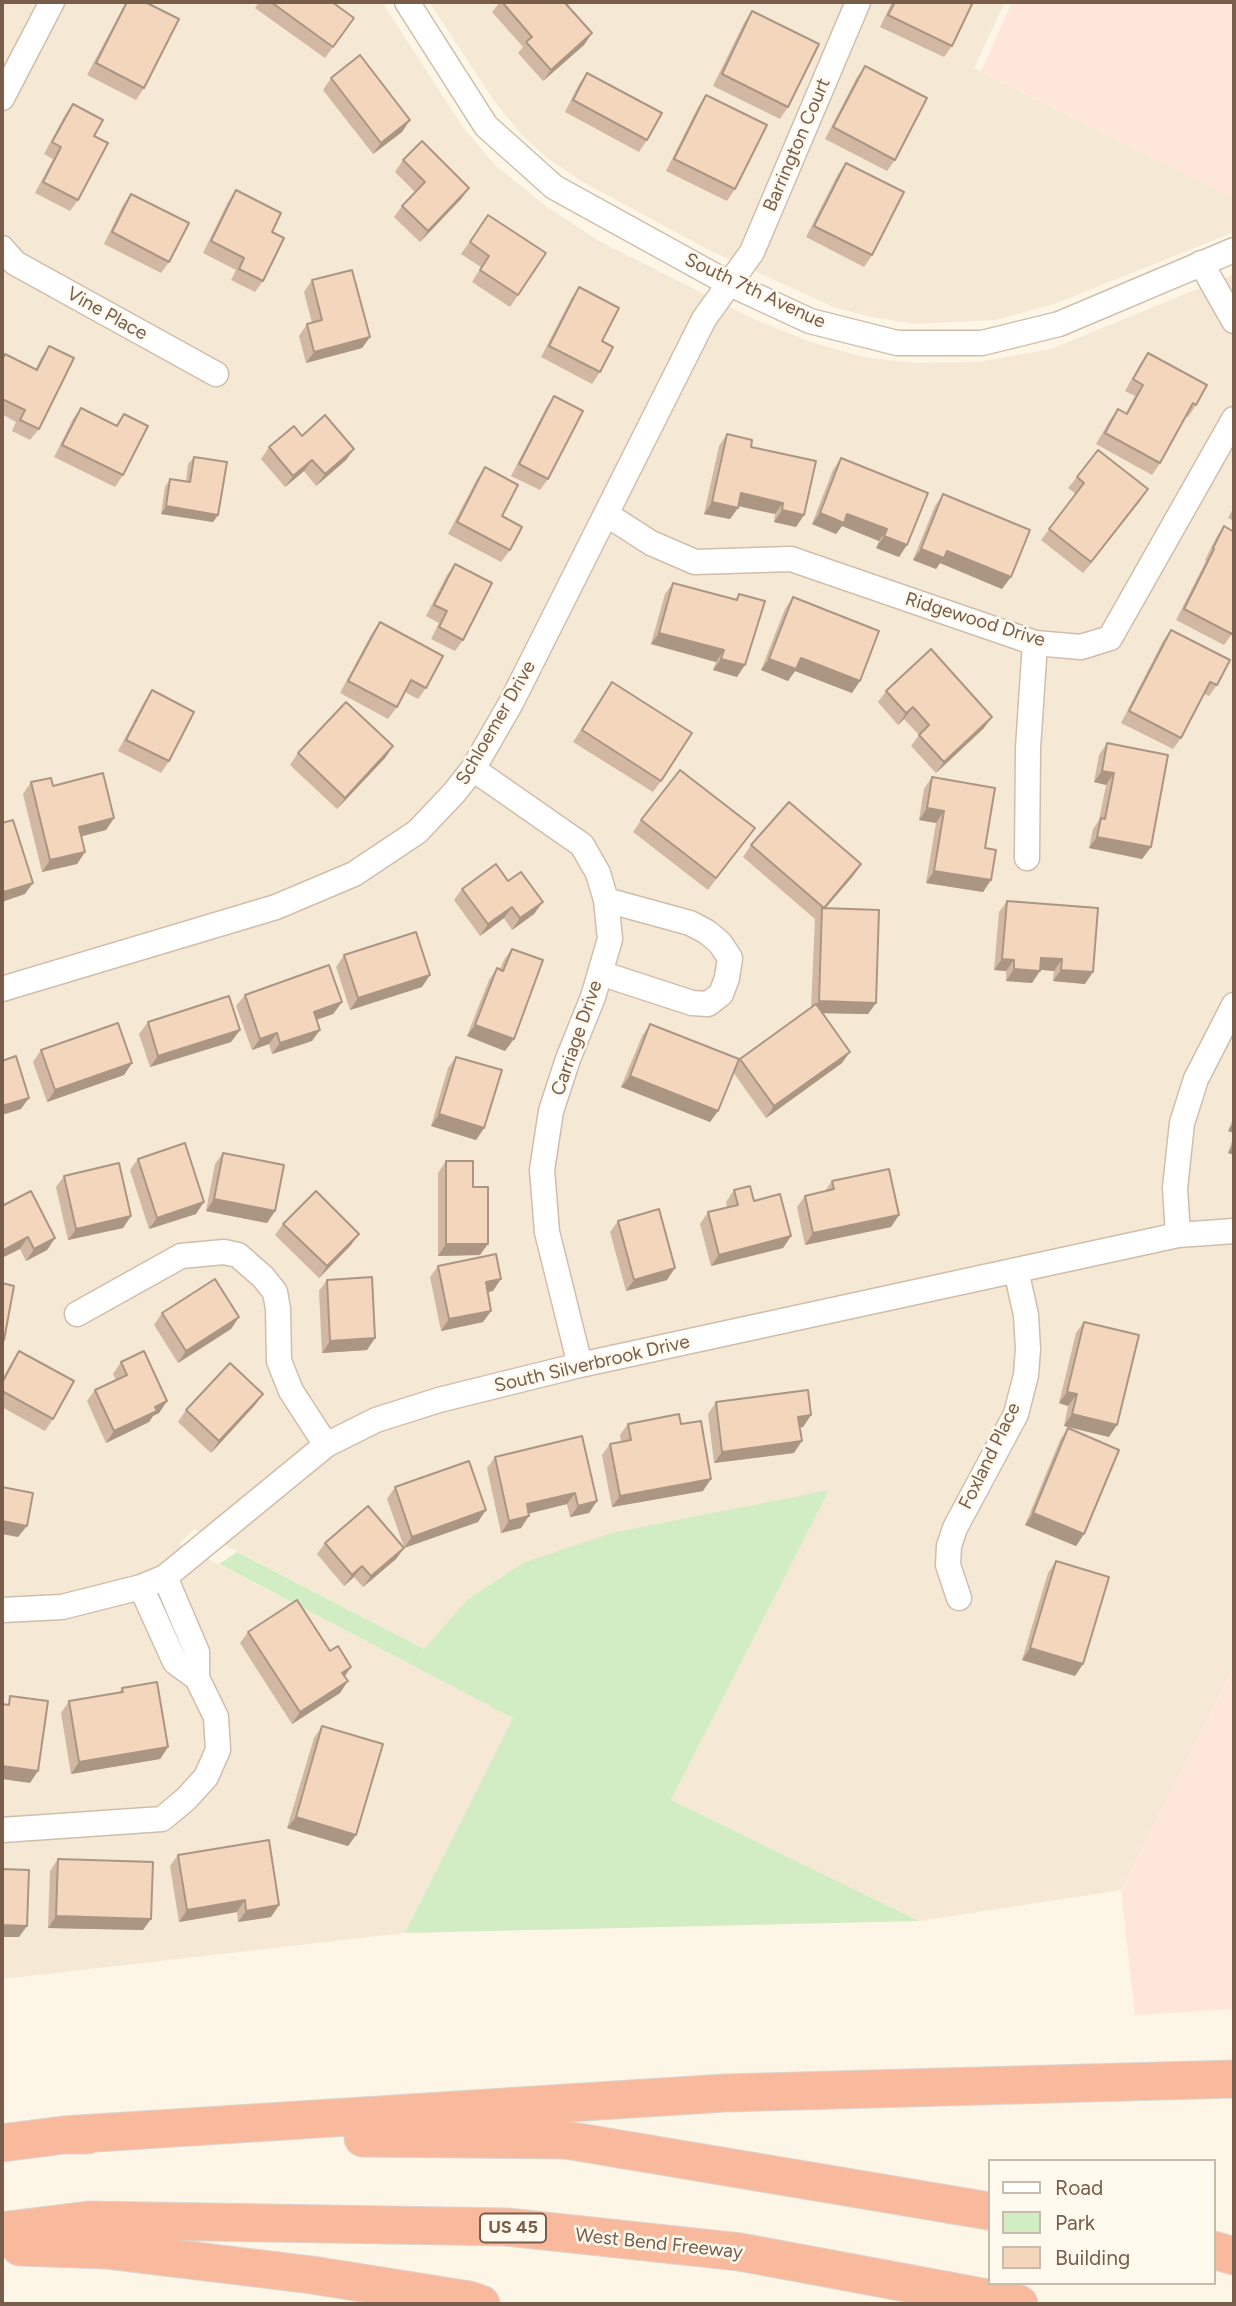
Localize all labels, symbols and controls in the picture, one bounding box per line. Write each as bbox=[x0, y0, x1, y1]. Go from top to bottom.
street label: Barrington Court bbox=[759, 75, 835, 215]
street label: South 7th Avenue bbox=[681, 248, 829, 334]
street label: Vine Place bbox=[63, 283, 151, 345]
street label: Ridgewood Drive bbox=[902, 588, 1048, 652]
street label: Schloemer Drive bbox=[451, 657, 541, 789]
street label: Carriage Drive bbox=[547, 977, 607, 1099]
street label: South Silverbrook Drive bbox=[492, 1330, 692, 1398]
street label: Foxland Place bbox=[954, 1399, 1026, 1513]
legend bbox=[988, 2159, 1215, 2285]
text: Road bbox=[1055, 2175, 1103, 2200]
text: Park bbox=[1055, 2210, 1095, 2235]
road number: US 45 bbox=[480, 2214, 546, 2242]
street label: West Bend Freeway bbox=[574, 2224, 744, 2264]
text: Building bbox=[1055, 2245, 1130, 2270]

